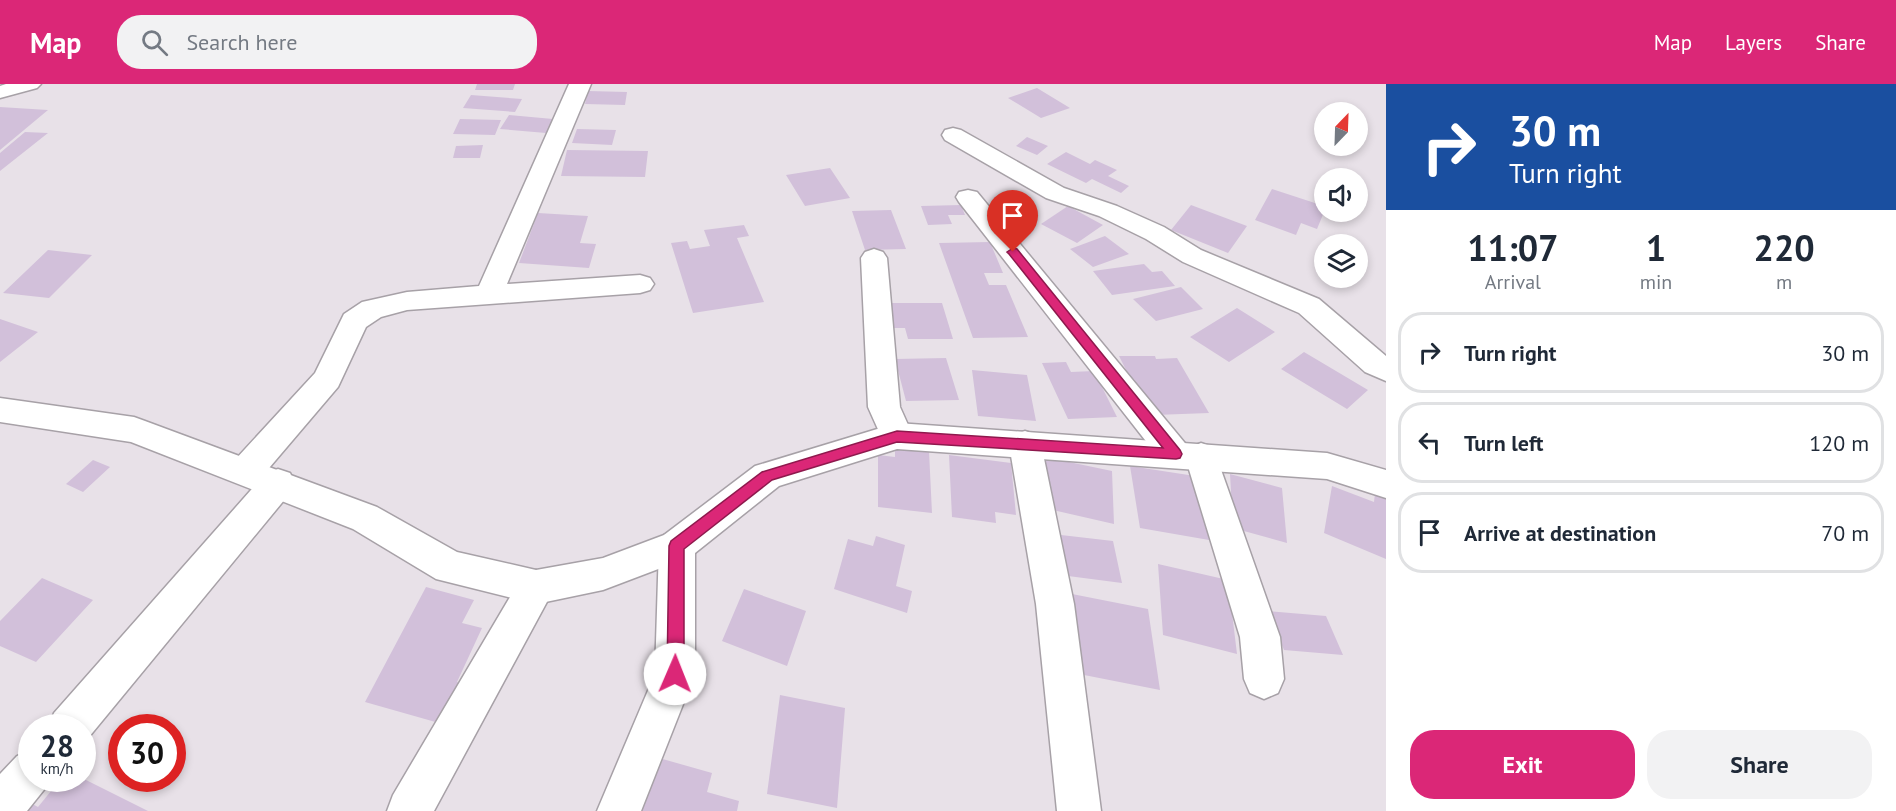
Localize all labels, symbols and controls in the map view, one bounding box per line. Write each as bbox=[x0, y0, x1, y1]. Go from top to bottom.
search box bbox=[117, 15, 537, 69]
text: Map bbox=[30, 24, 81, 61]
icon: search bbox=[138, 26, 171, 59]
text: Search here bbox=[186, 28, 297, 56]
text: Map bbox=[1654, 29, 1692, 56]
text: Layers bbox=[1725, 29, 1782, 56]
text: Share bbox=[1815, 29, 1866, 56]
north arrow bbox=[1314, 102, 1368, 156]
map controls bbox=[1314, 102, 1368, 288]
text: 30 m bbox=[1509, 103, 1601, 158]
icon: right bbox=[1410, 108, 1488, 186]
text: Turn right bbox=[1509, 156, 1622, 190]
button: sound bbox=[1314, 168, 1368, 222]
pin bbox=[987, 190, 1038, 252]
icon: arrive bbox=[996, 199, 1029, 232]
text: 11:07 bbox=[1467, 224, 1559, 271]
text: 1 bbox=[1646, 224, 1666, 271]
text: 220 bbox=[1754, 224, 1815, 271]
button: layers bbox=[1314, 234, 1368, 288]
text: Arrival bbox=[1485, 269, 1541, 295]
text: min bbox=[1640, 269, 1672, 295]
text: m bbox=[1776, 269, 1792, 295]
icon: right bbox=[1413, 336, 1446, 369]
text: Turn right bbox=[1464, 339, 1556, 367]
text: 30 m bbox=[1821, 339, 1869, 367]
icon: left bbox=[1413, 426, 1446, 459]
text: Turn left bbox=[1464, 429, 1544, 457]
text: 120 m bbox=[1809, 429, 1869, 457]
icon: arrive bbox=[1413, 516, 1446, 549]
text: Arrive at destination bbox=[1464, 519, 1656, 547]
text: 70 m bbox=[1821, 519, 1869, 547]
position arrow bbox=[643, 642, 707, 706]
speed limit sign: 30 bbox=[108, 714, 186, 792]
text: 28 bbox=[40, 726, 74, 765]
button: Exit bbox=[1410, 730, 1635, 799]
button: Share bbox=[1647, 730, 1872, 799]
text: km/h bbox=[41, 759, 73, 778]

